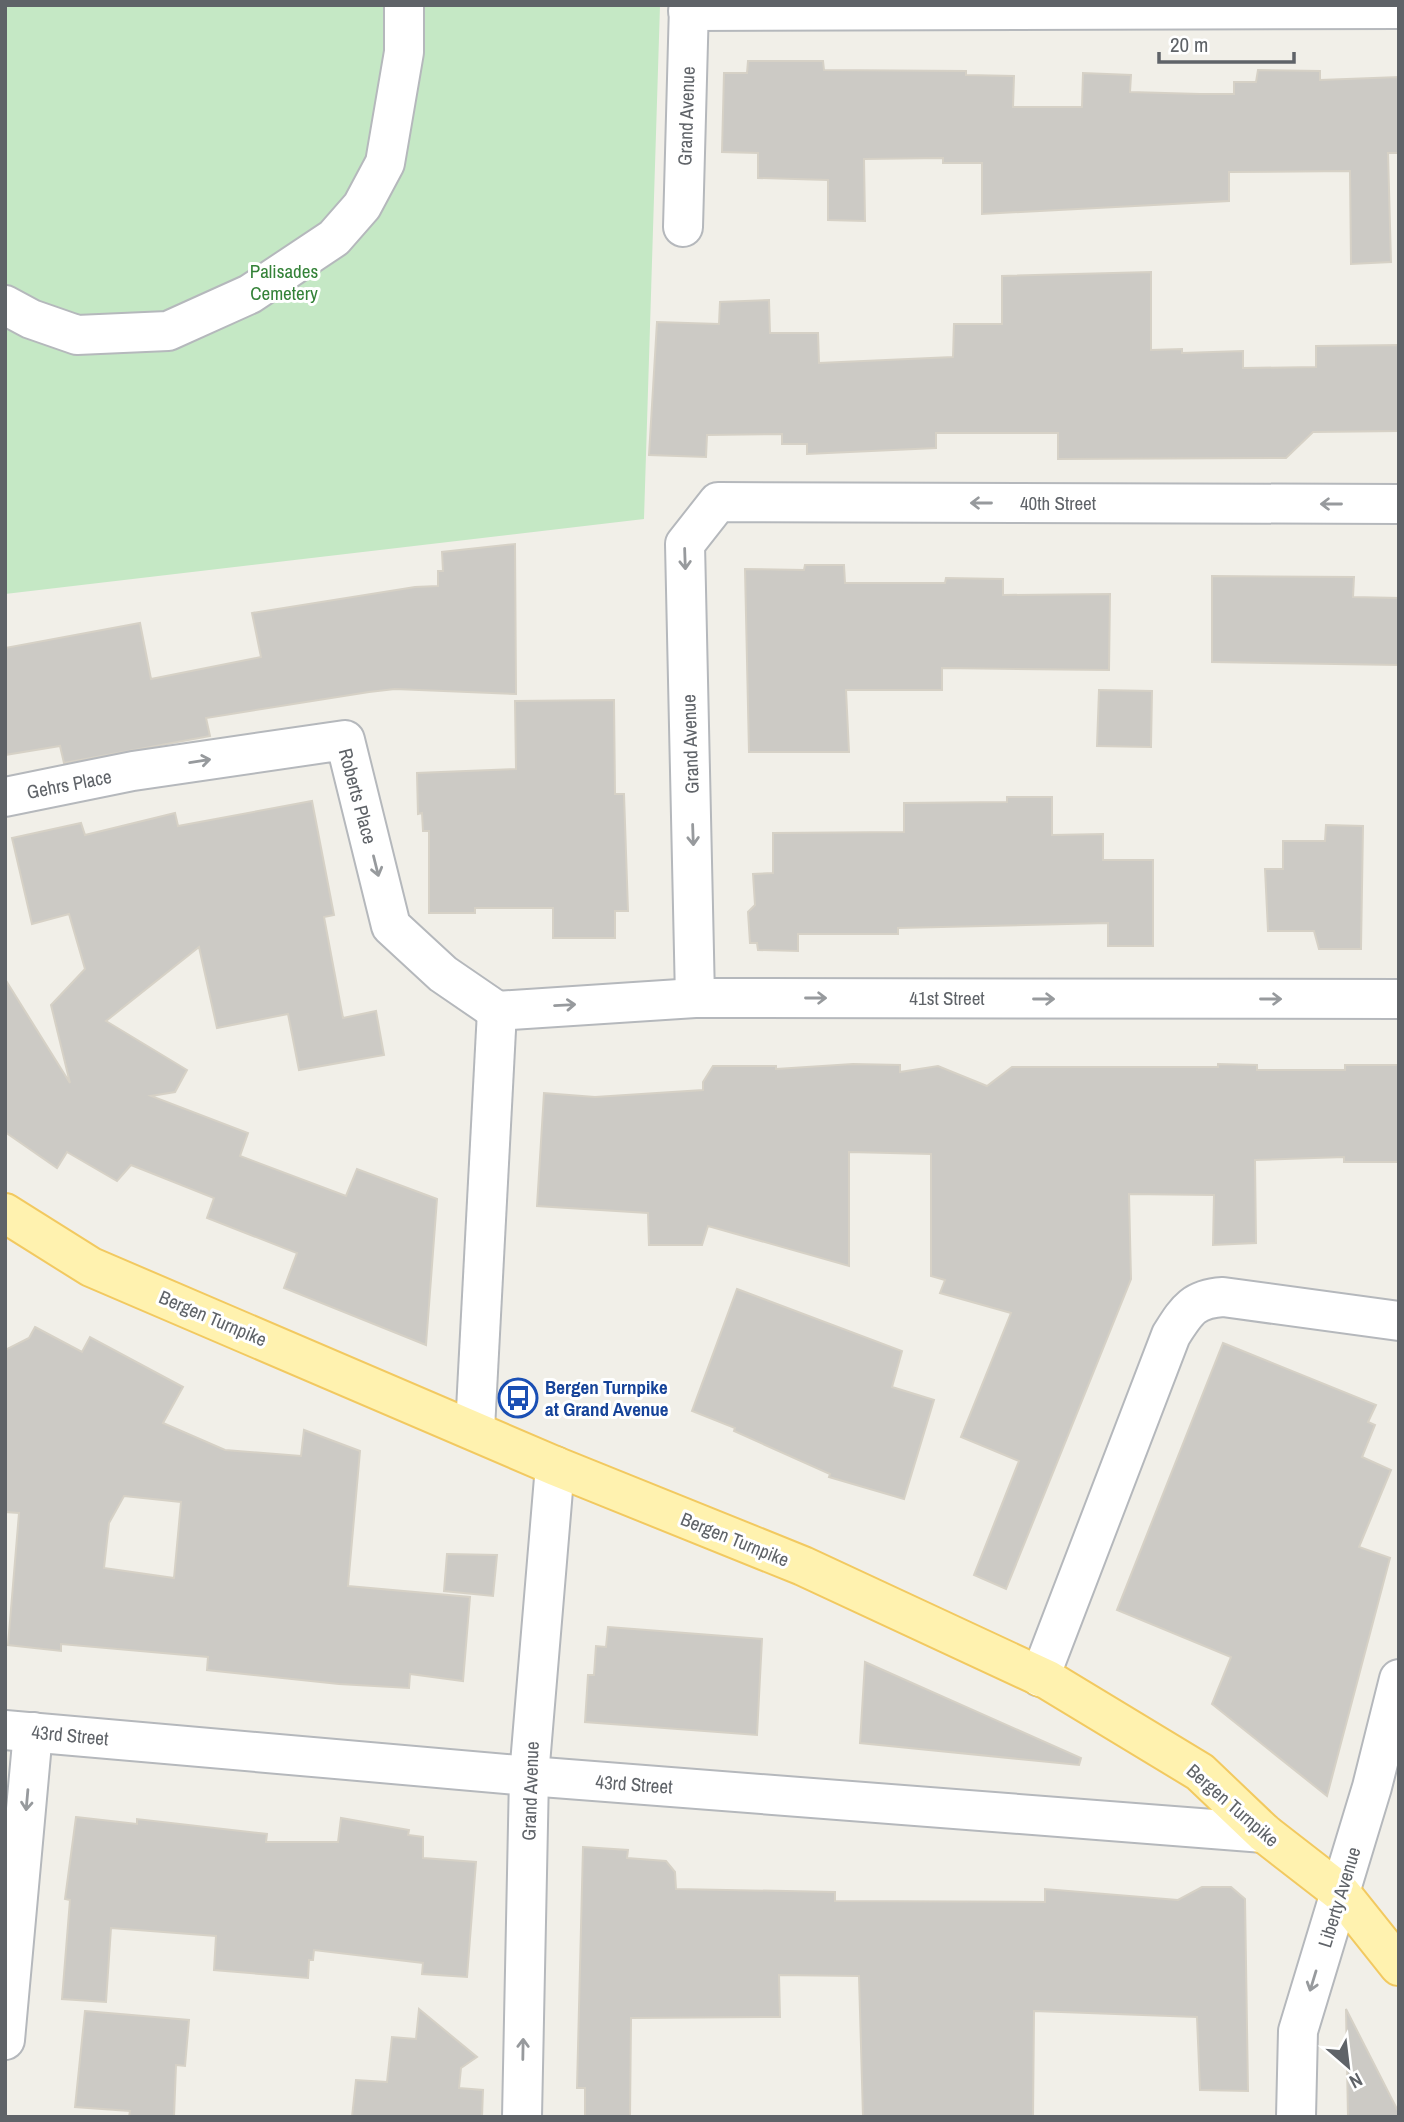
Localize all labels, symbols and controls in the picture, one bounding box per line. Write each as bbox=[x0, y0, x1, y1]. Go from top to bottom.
scale bar bbox=[1159, 21, 1294, 65]
text: 20 m bbox=[1170, 30, 1208, 59]
street label: Grand Avenue bbox=[671, 66, 701, 166]
park label: Palisades Cemetery bbox=[250, 258, 318, 306]
street label: 40th Street bbox=[1020, 490, 1097, 516]
one-way arrow bbox=[969, 496, 992, 510]
one-way arrow bbox=[1319, 497, 1342, 511]
one-way arrow bbox=[679, 547, 692, 570]
street label: Grand Avenue bbox=[675, 694, 705, 794]
street label: Roberts Place bbox=[333, 745, 383, 847]
one-way arrow bbox=[188, 755, 211, 768]
street label: Gehrs Place bbox=[24, 763, 114, 805]
one-way arrow bbox=[686, 824, 699, 847]
one-way arrow bbox=[370, 854, 383, 877]
street label: 41st Street bbox=[909, 985, 985, 1011]
one-way arrow bbox=[805, 991, 828, 1005]
one-way arrow bbox=[1032, 992, 1055, 1005]
one-way arrow bbox=[1260, 992, 1283, 1006]
one-way arrow bbox=[553, 999, 576, 1012]
street label: Bergen Turnpike bbox=[155, 1284, 271, 1352]
place label: Bergen Turnpike at Grand Avenue bbox=[545, 1374, 669, 1422]
bus stop icon: Bergen Turnpike at Grand Avenue bbox=[497, 1377, 539, 1419]
street label: Bergen Turnpike bbox=[677, 1506, 793, 1572]
street label: 43rd Street bbox=[30, 1719, 110, 1751]
street label: Grand Avenue bbox=[515, 1741, 545, 1841]
street label: Bergen Turnpike bbox=[1181, 1758, 1285, 1852]
street label: 43rd Street bbox=[595, 1768, 674, 1800]
one-way arrow bbox=[20, 1788, 33, 1811]
street label: Liberty Avenue bbox=[1311, 1844, 1367, 1950]
one-way arrow bbox=[1306, 1970, 1319, 1992]
north arrow bbox=[1313, 2031, 1383, 2101]
one-way arrow bbox=[517, 2037, 530, 2060]
text: N bbox=[1345, 2067, 1367, 2095]

